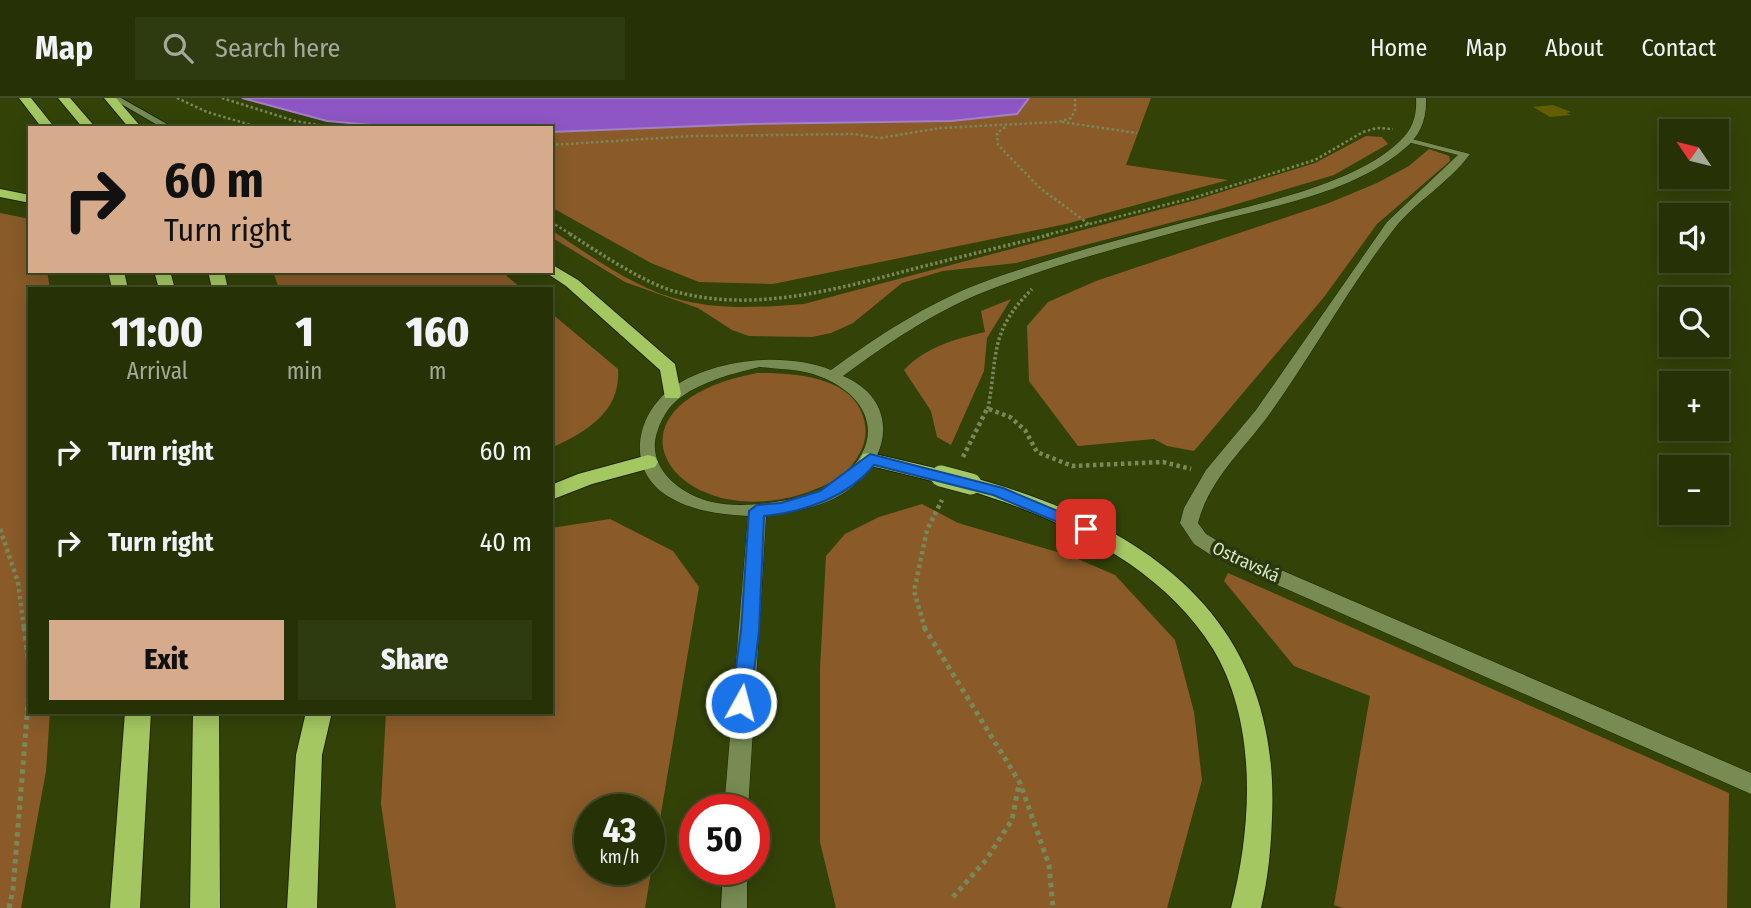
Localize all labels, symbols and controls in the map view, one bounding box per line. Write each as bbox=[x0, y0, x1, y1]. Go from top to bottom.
search box bbox=[135, 17, 625, 80]
text: Map bbox=[35, 28, 93, 68]
icon: search bbox=[159, 29, 197, 67]
text: Search here bbox=[215, 33, 340, 64]
text: Home bbox=[1370, 34, 1427, 62]
text: Map bbox=[1465, 34, 1507, 62]
text: About bbox=[1545, 34, 1603, 62]
text: Contact bbox=[1641, 34, 1716, 62]
north arrow bbox=[1659, 119, 1729, 189]
map controls bbox=[1659, 119, 1729, 525]
text: 60 m bbox=[164, 151, 264, 210]
icon: right bbox=[49, 154, 140, 245]
button: sound bbox=[1659, 203, 1729, 273]
text: Turn right bbox=[164, 211, 291, 249]
button: search bbox=[1659, 287, 1729, 357]
text: 11:00 bbox=[111, 307, 203, 357]
text: 1 bbox=[295, 307, 314, 357]
text: 160 bbox=[406, 307, 470, 357]
text: Arrival bbox=[127, 357, 188, 385]
text: min bbox=[287, 357, 322, 385]
text: m bbox=[429, 357, 446, 385]
button: + bbox=[1659, 371, 1729, 441]
icon: right bbox=[49, 433, 87, 471]
text: Turn right bbox=[108, 436, 214, 467]
text: 60 m bbox=[479, 436, 532, 467]
button: − bbox=[1659, 455, 1729, 525]
pin bbox=[1056, 499, 1116, 559]
icon: arrive bbox=[1067, 510, 1105, 548]
icon: right bbox=[49, 524, 87, 562]
text: Turn right bbox=[108, 527, 214, 558]
text: 40 m bbox=[480, 527, 532, 558]
street label: Ostravská bbox=[1209, 537, 1283, 587]
button: Exit bbox=[49, 620, 284, 700]
button: Share bbox=[298, 620, 532, 700]
position arrow bbox=[704, 666, 778, 740]
speed limit sign: 50 bbox=[679, 794, 770, 885]
text: 43 bbox=[602, 809, 637, 851]
text: km/h bbox=[599, 846, 640, 868]

